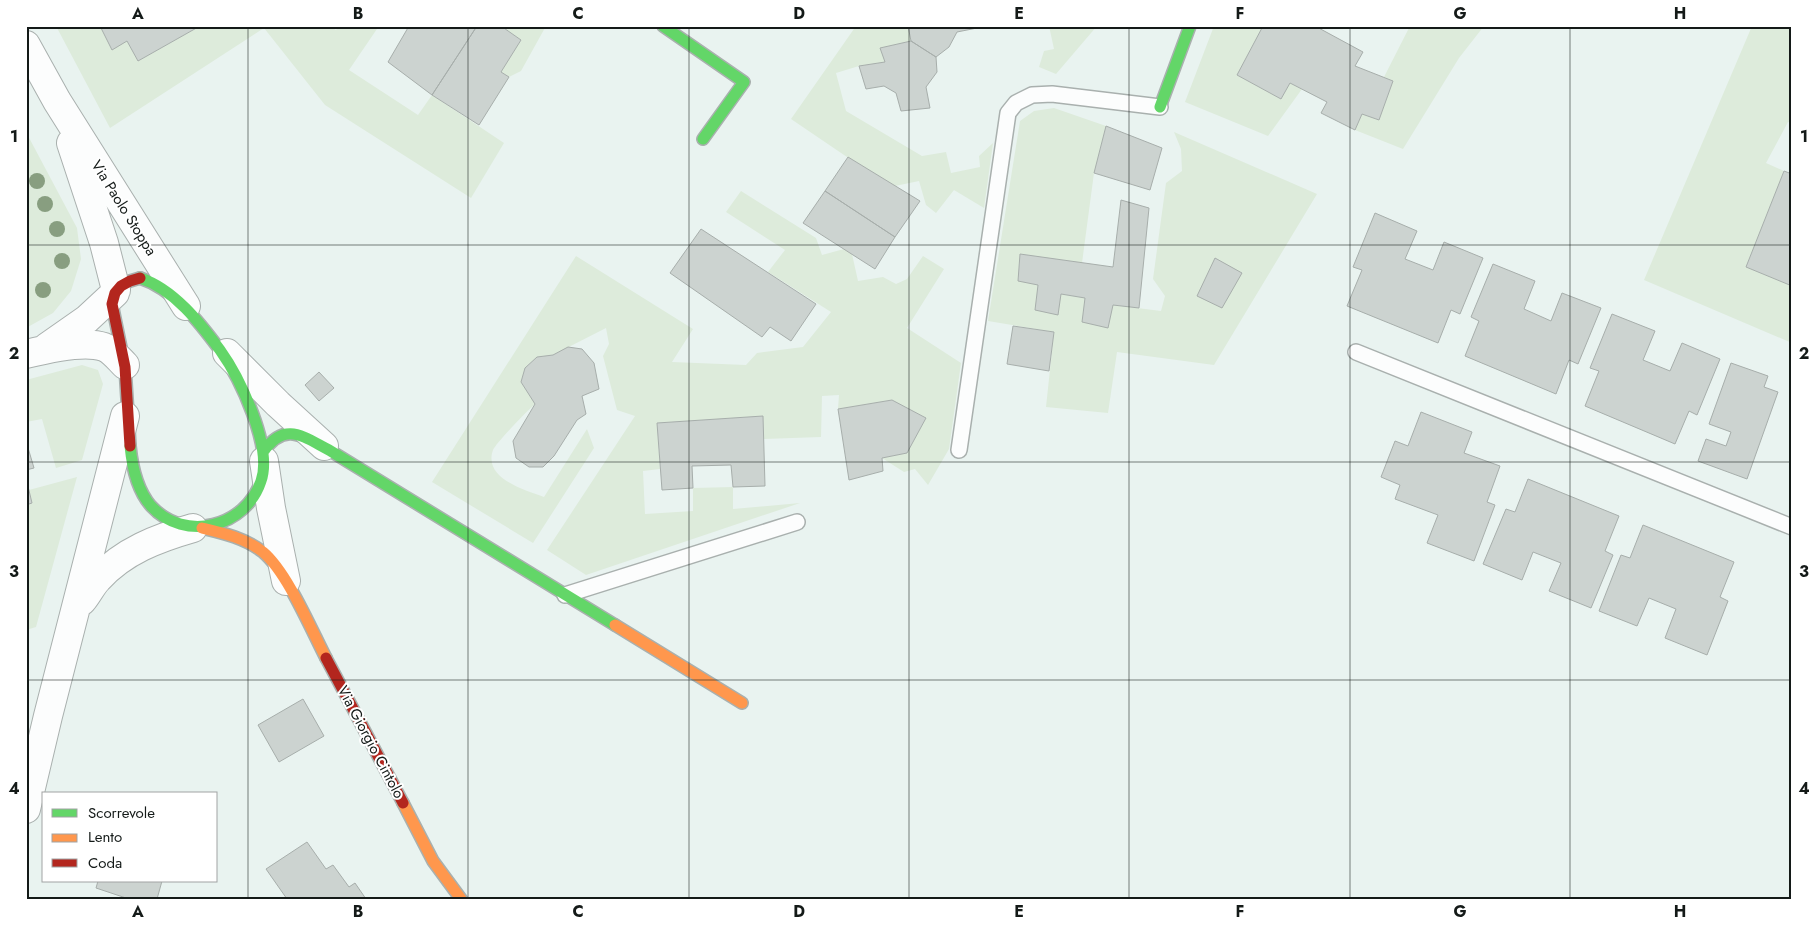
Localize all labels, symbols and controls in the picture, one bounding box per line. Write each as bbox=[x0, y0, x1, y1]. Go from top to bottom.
text: A bbox=[131, 2, 144, 25]
text: B bbox=[353, 2, 363, 25]
text: C bbox=[572, 2, 584, 25]
text: D bbox=[793, 2, 805, 25]
text: E bbox=[1014, 2, 1024, 25]
text: F bbox=[1236, 2, 1244, 25]
text: G bbox=[1453, 2, 1467, 25]
text: H bbox=[1674, 2, 1686, 25]
text: 1 bbox=[10, 125, 18, 148]
text: 1 bbox=[1800, 125, 1808, 148]
street label: Via Paolo Stoppa bbox=[86, 156, 162, 260]
text: 2 bbox=[9, 342, 19, 365]
text: 2 bbox=[1799, 342, 1809, 365]
text: 3 bbox=[9, 560, 19, 583]
text: 3 bbox=[1799, 560, 1809, 583]
street label: Via Giorgio Cintolo bbox=[332, 682, 410, 802]
text: 4 bbox=[8, 777, 20, 800]
text: 4 bbox=[1798, 777, 1810, 800]
legend bbox=[42, 792, 218, 882]
text: Scorrevole bbox=[88, 802, 155, 824]
text: Lento bbox=[88, 826, 122, 848]
text: Coda bbox=[88, 852, 122, 874]
text: A bbox=[131, 900, 144, 923]
text: B bbox=[353, 900, 363, 923]
text: C bbox=[572, 900, 584, 923]
text: D bbox=[793, 900, 805, 923]
text: E bbox=[1014, 900, 1024, 923]
text: F bbox=[1236, 900, 1244, 923]
text: G bbox=[1453, 900, 1467, 923]
text: H bbox=[1674, 900, 1686, 923]

